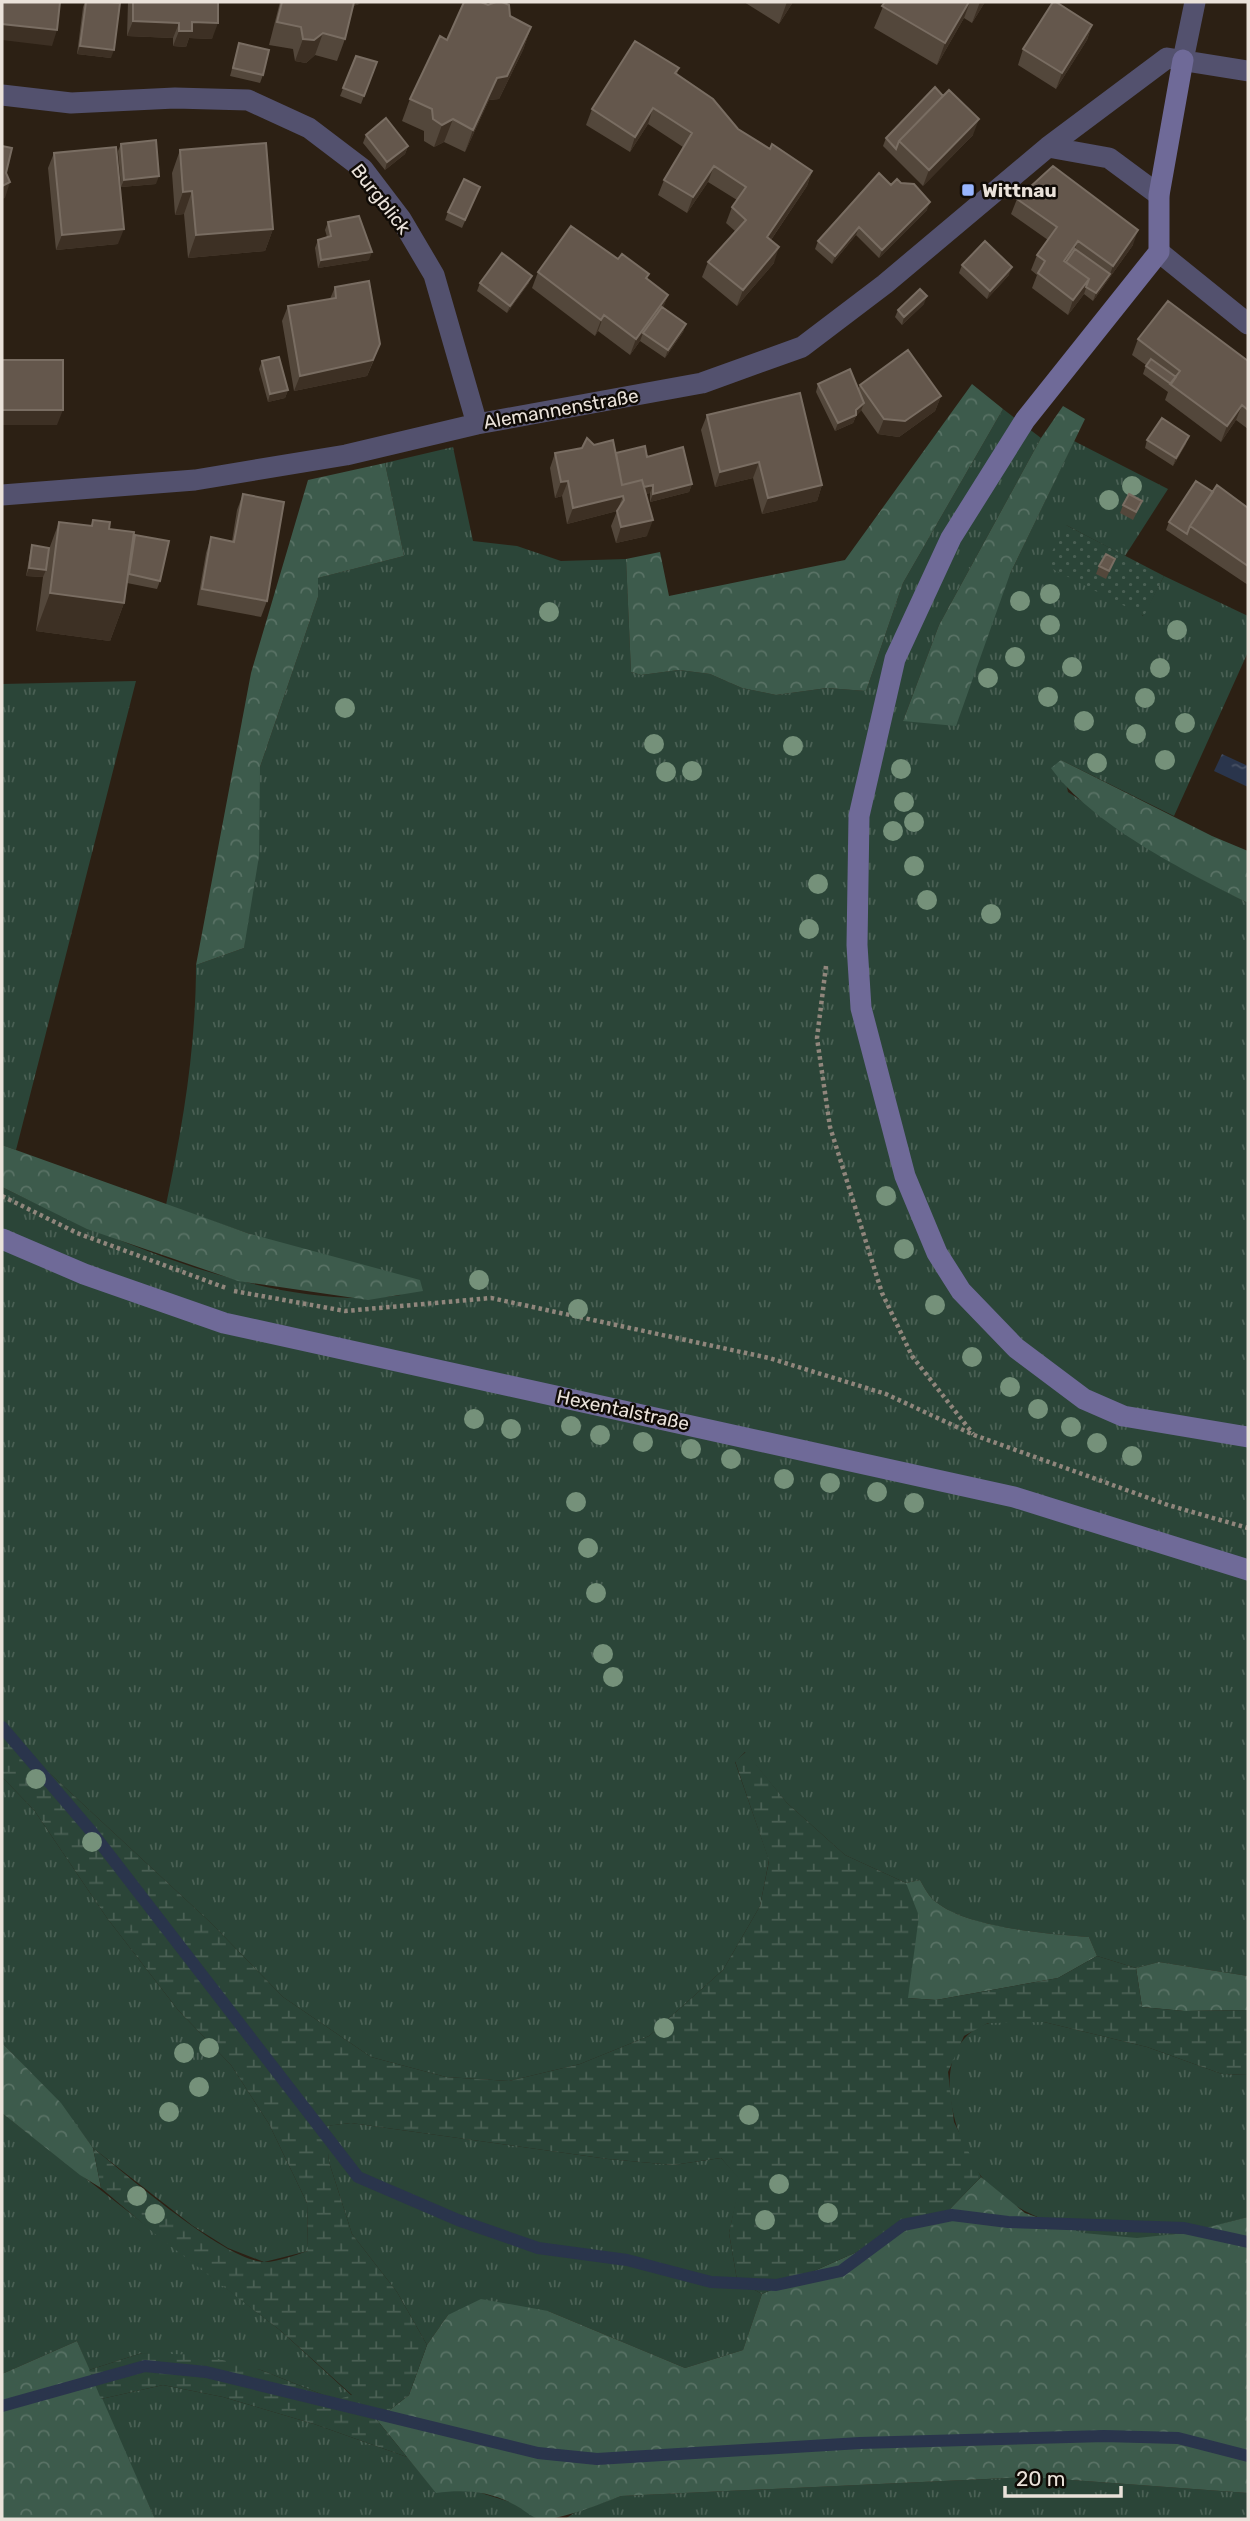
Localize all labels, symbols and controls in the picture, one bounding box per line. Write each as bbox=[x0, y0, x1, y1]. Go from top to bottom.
street label: Burgblick bbox=[346, 159, 416, 239]
place label: Wittnau bbox=[982, 179, 1057, 202]
marker: Wittnau bbox=[960, 182, 976, 198]
street label: Alemannenstraße bbox=[482, 384, 640, 434]
street label: Hexentalstraße bbox=[555, 1385, 691, 1435]
scale bar bbox=[1005, 2454, 1120, 2498]
text: 20 m bbox=[1016, 2466, 1065, 2491]

